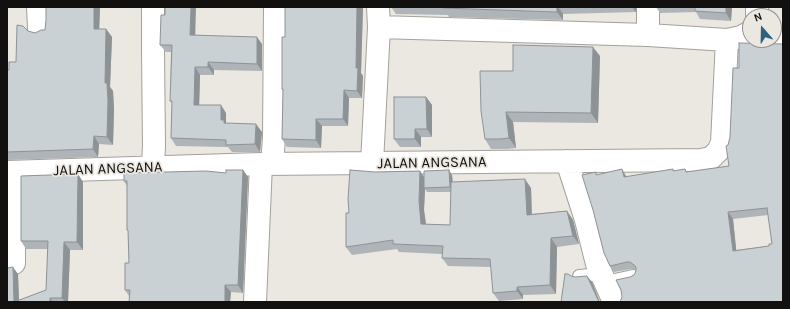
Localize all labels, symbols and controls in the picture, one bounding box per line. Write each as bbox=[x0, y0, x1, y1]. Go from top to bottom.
north arrow bbox=[742, 8, 782, 48]
text: N bbox=[752, 10, 764, 25]
street label: JALAN ANGSANA bbox=[377, 153, 487, 173]
street label: JALAN ANGSANA bbox=[53, 158, 163, 180]

